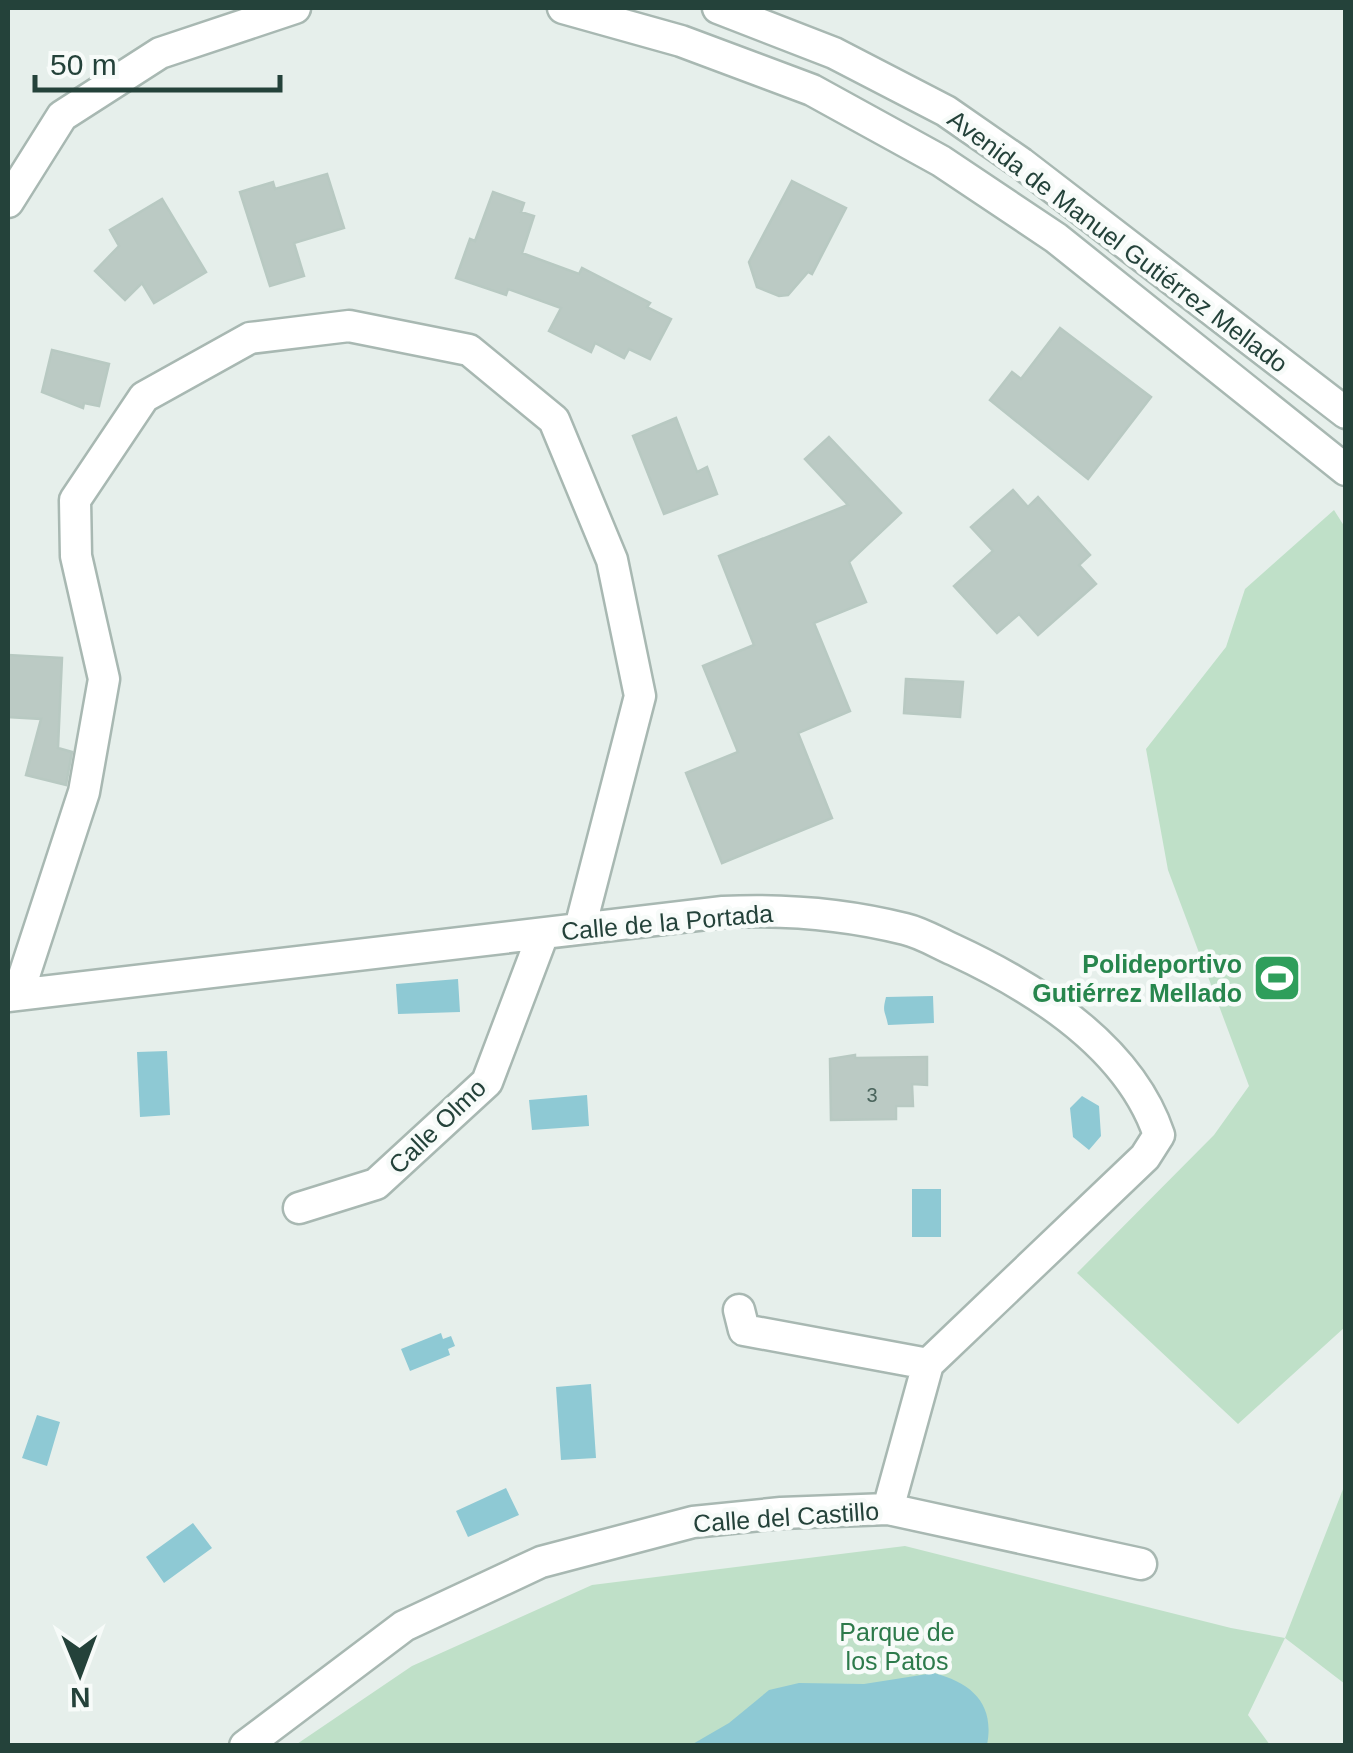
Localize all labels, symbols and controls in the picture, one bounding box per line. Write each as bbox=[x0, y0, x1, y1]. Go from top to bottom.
scale bar bbox=[35, 30, 280, 92]
text: 50 m bbox=[50, 48, 117, 81]
street label: Avenida de Manuel Gutiérrez Mellado bbox=[943, 104, 1293, 378]
street label: Calle de la Portada bbox=[560, 899, 774, 945]
place label: Polideportivo Gutiérrez Mellado bbox=[1032, 950, 1242, 1007]
sports icon: Polideportivo Gutiérrez Mellado bbox=[1251, 952, 1303, 1004]
street label: Calle Olmo bbox=[383, 1073, 491, 1179]
house number: 3 bbox=[866, 1084, 878, 1106]
street label: Calle del Castillo bbox=[692, 1497, 880, 1537]
park label: Parque de los Patos bbox=[839, 1618, 955, 1675]
north arrow bbox=[30, 1623, 130, 1723]
text: N bbox=[70, 1682, 91, 1713]

